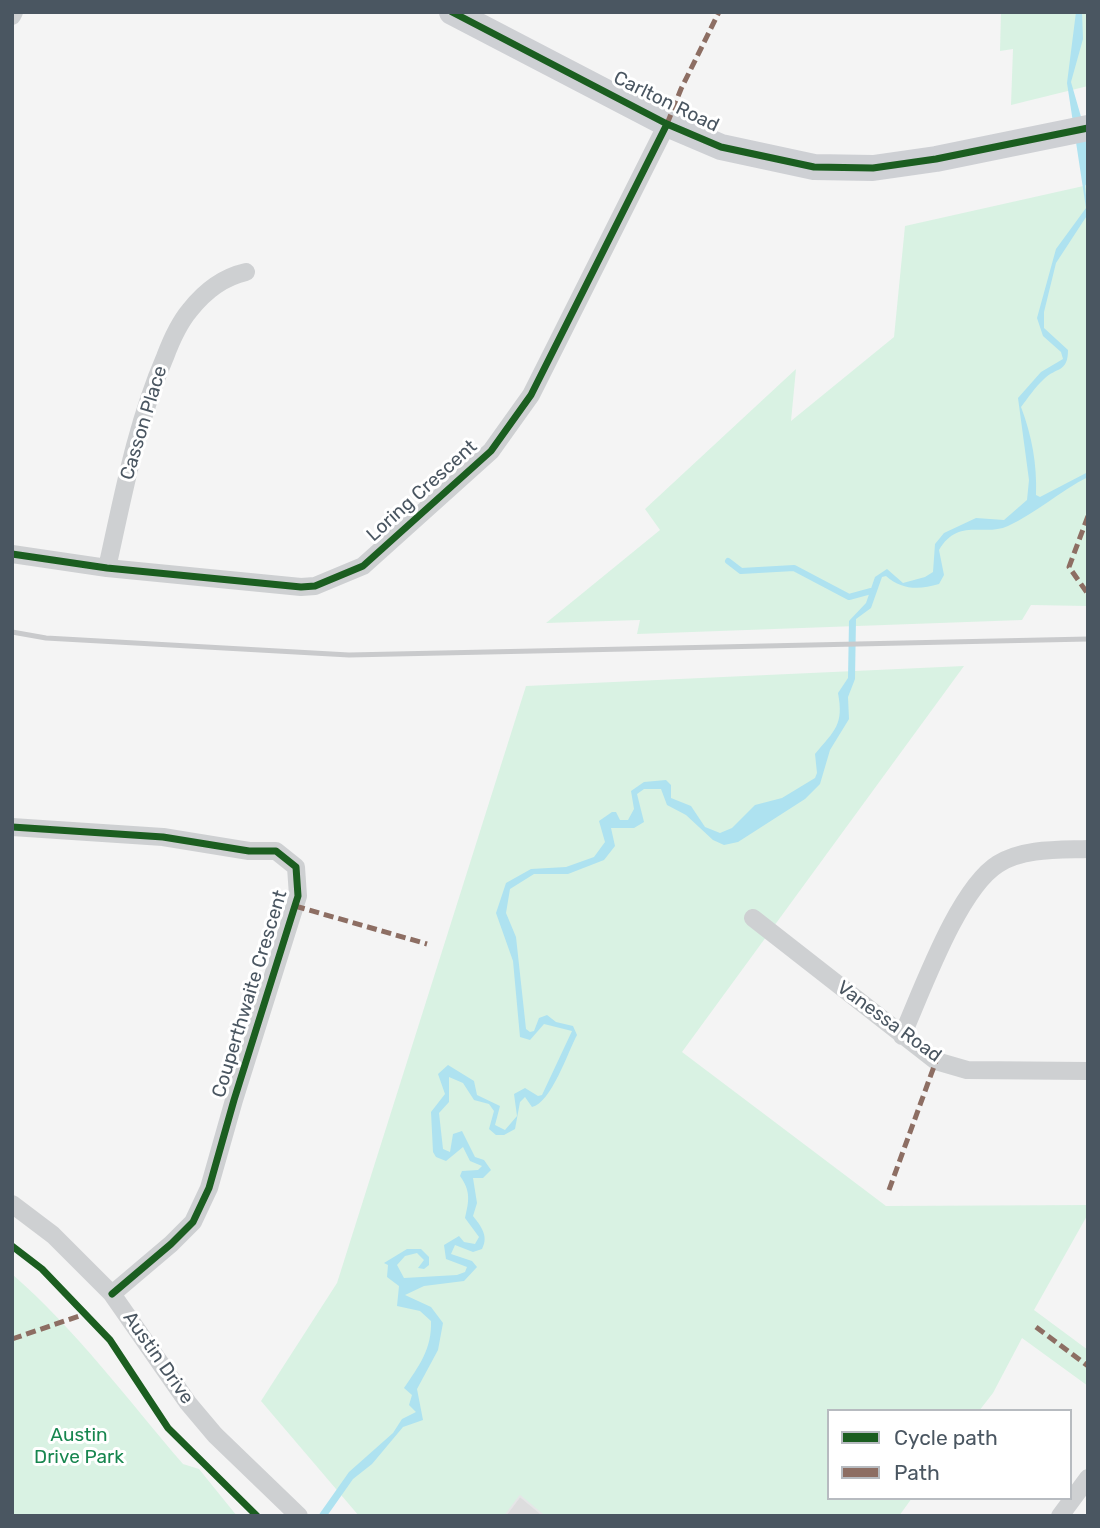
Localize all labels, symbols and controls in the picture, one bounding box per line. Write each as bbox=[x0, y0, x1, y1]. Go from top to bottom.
street label: Carlton Road bbox=[610, 67, 722, 137]
street label: Casson Place bbox=[116, 363, 172, 483]
street label: Loring Crescent bbox=[362, 435, 482, 547]
street label: Couperthwaite Crescent bbox=[208, 887, 292, 1101]
street label: Vanessa Road bbox=[832, 976, 946, 1068]
street label: Austin Drive bbox=[118, 1307, 198, 1409]
legend bbox=[827, 1409, 1072, 1500]
park label: Austin Drive Park bbox=[34, 1425, 124, 1469]
text: Cycle path bbox=[894, 1425, 998, 1450]
text: Path bbox=[894, 1460, 940, 1485]

